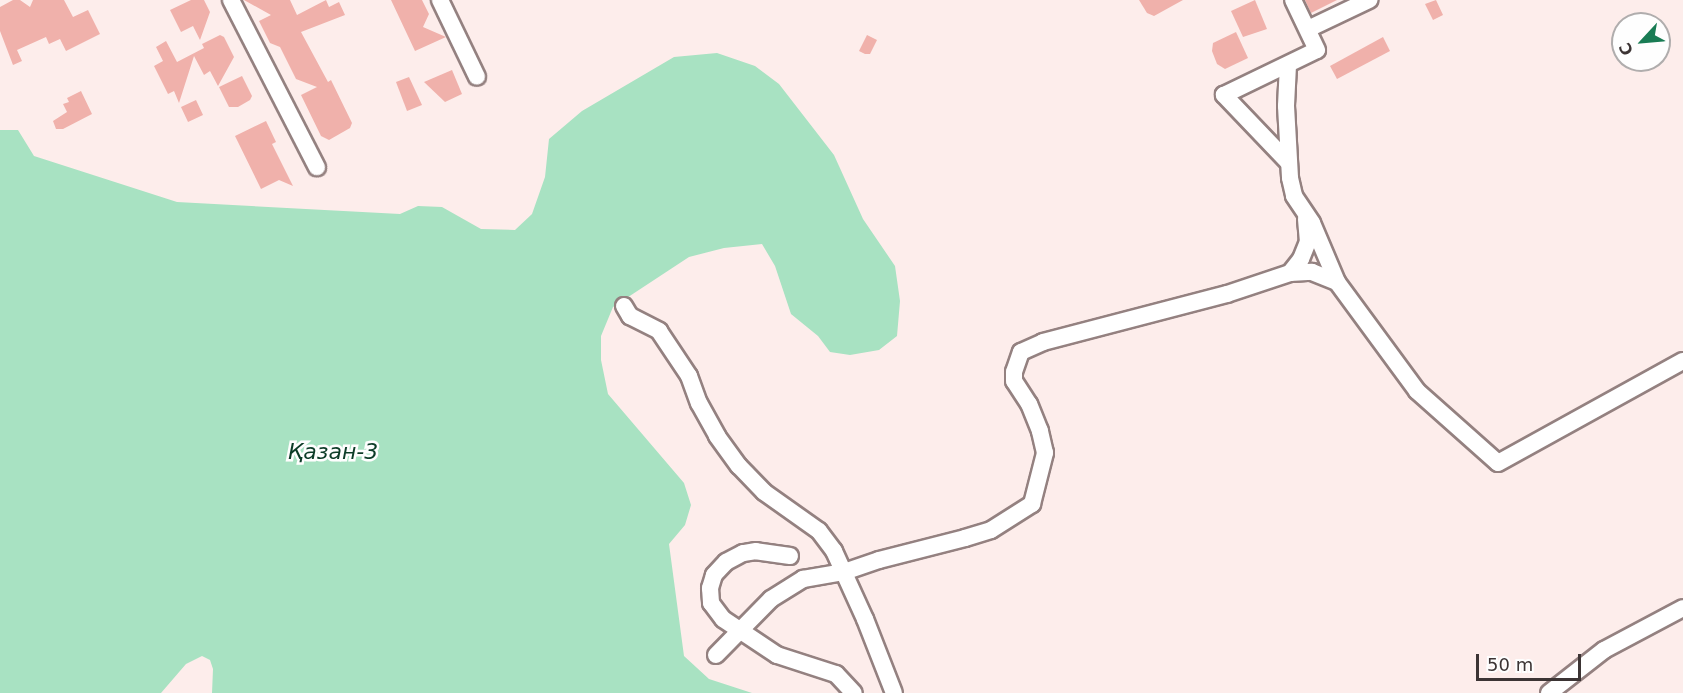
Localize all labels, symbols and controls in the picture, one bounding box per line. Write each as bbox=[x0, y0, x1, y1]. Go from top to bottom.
north arrow bbox=[1611, 12, 1671, 72]
text: С bbox=[1615, 40, 1637, 59]
water label: Қазан-3 bbox=[288, 439, 378, 465]
scale bar bbox=[1479, 642, 1584, 680]
text: 50 m bbox=[1487, 654, 1533, 675]

